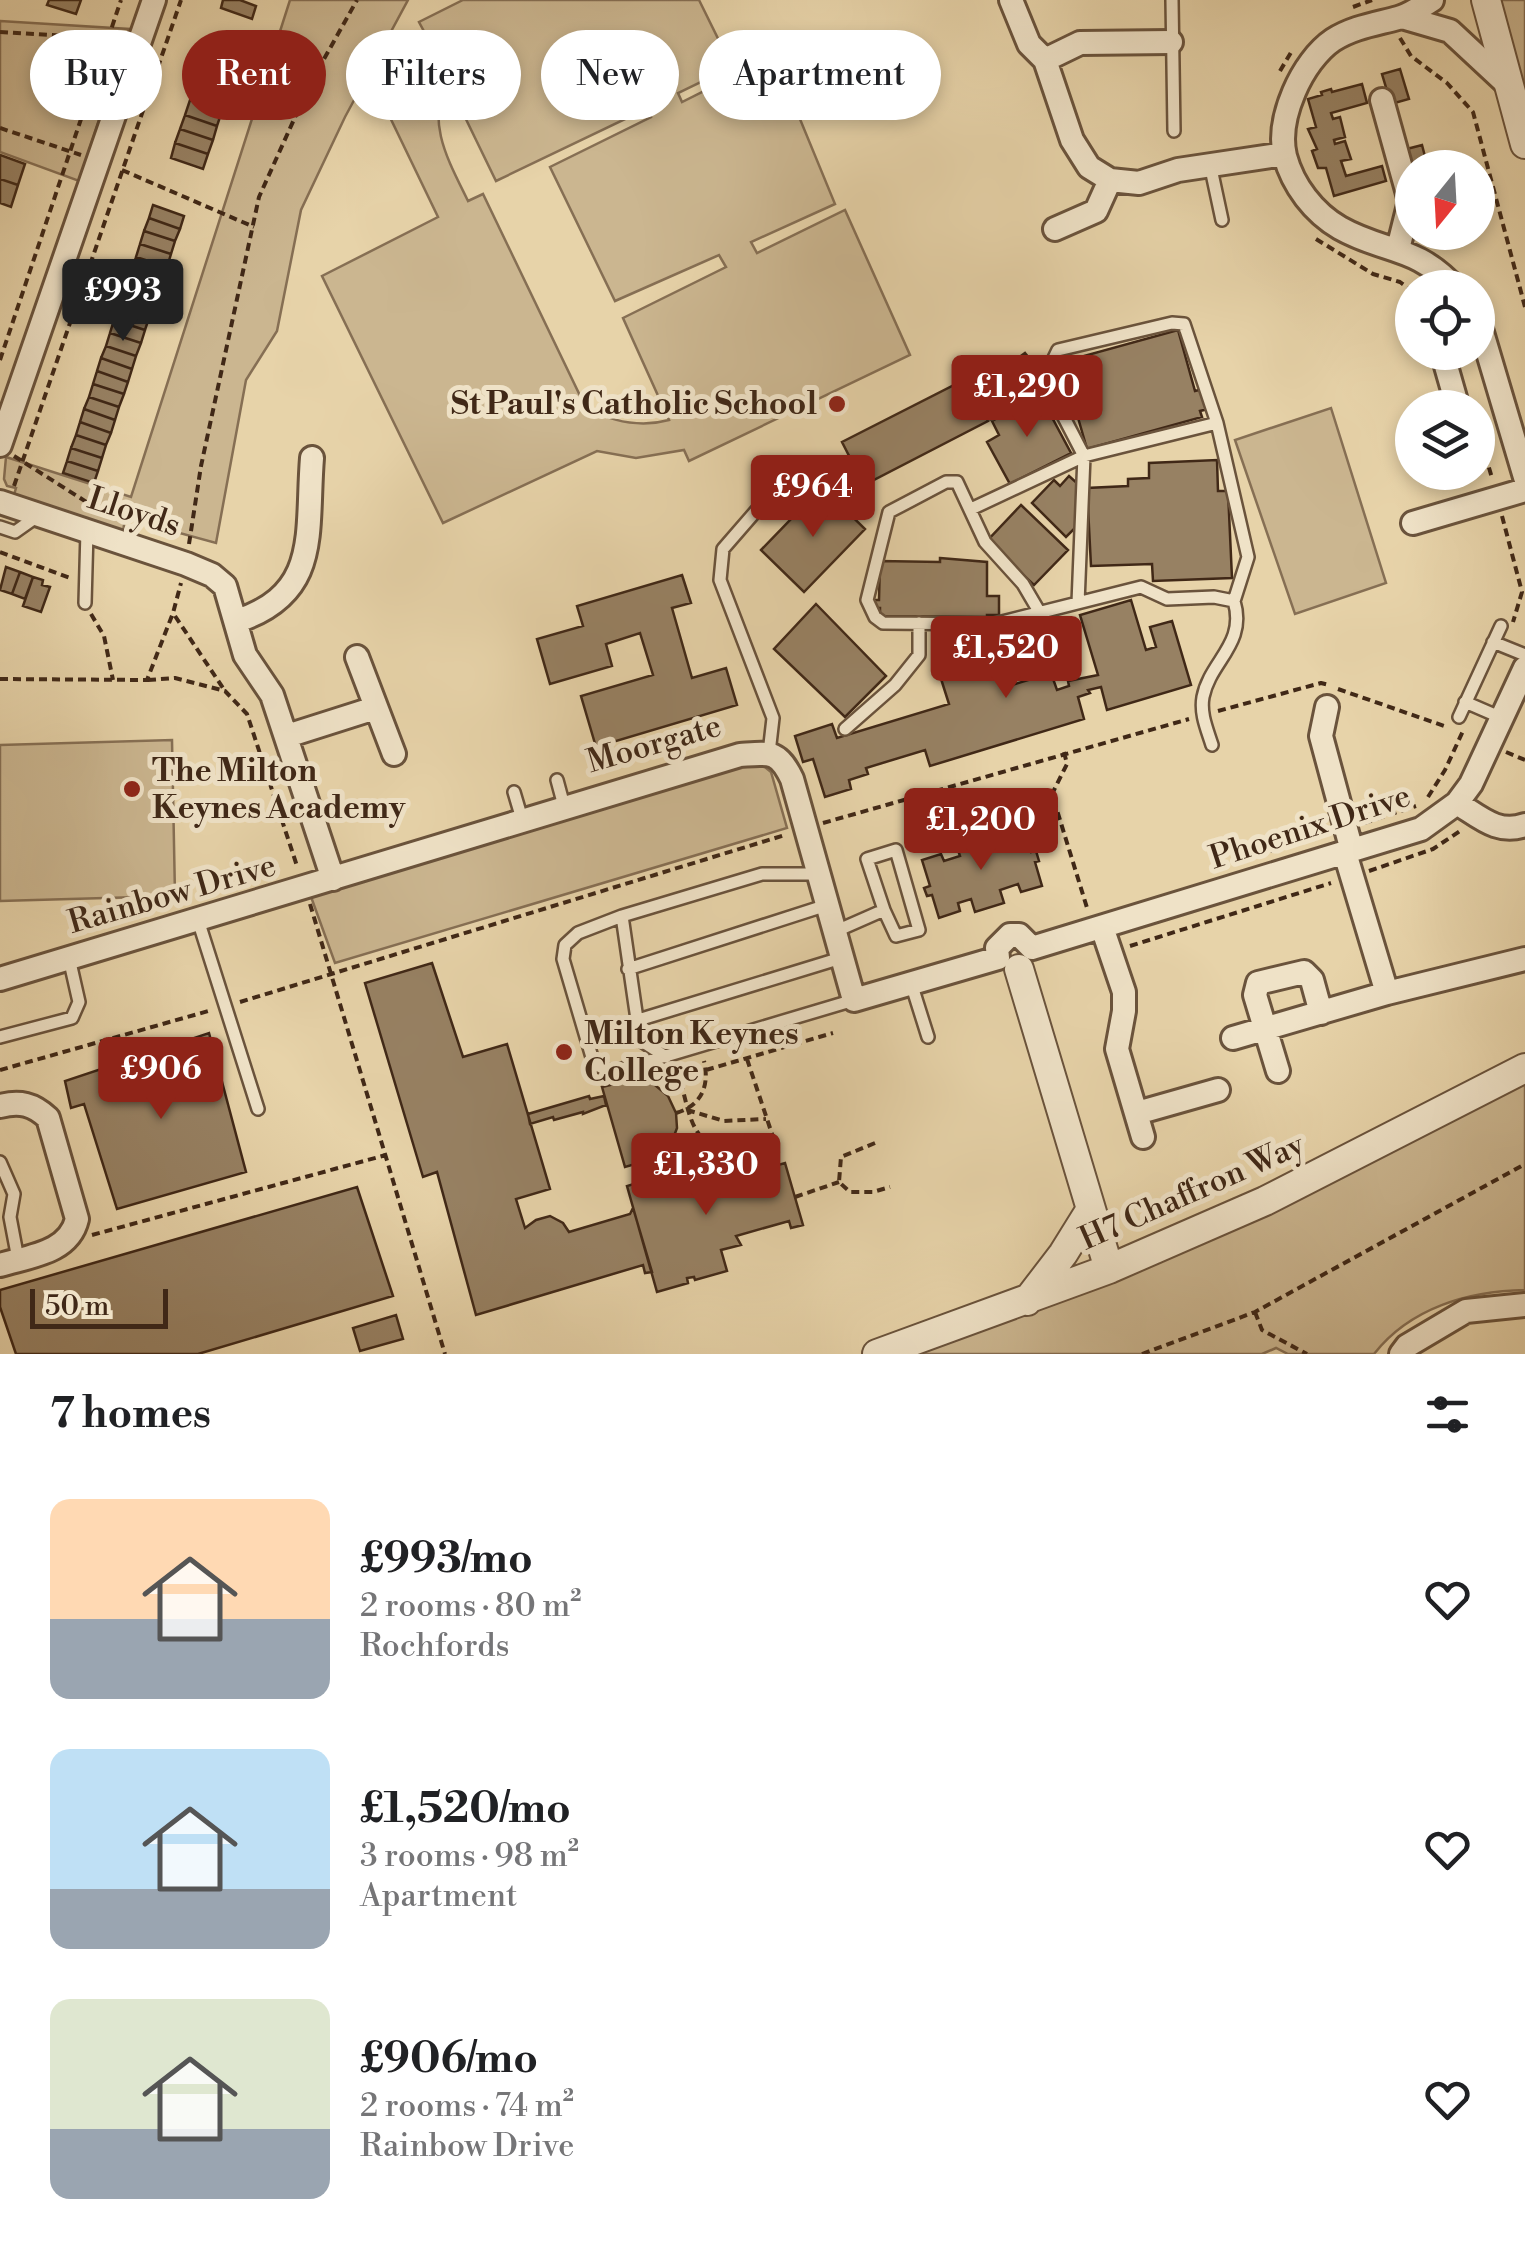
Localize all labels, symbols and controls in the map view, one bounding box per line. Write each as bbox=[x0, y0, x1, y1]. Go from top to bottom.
chip: Buy bbox=[30, 30, 162, 120]
chip: Rent bbox=[182, 30, 326, 120]
chip: Filters bbox=[346, 30, 521, 120]
chip: New bbox=[541, 30, 679, 120]
chip: Apartment bbox=[699, 30, 941, 120]
north arrow bbox=[1395, 150, 1495, 250]
map controls bbox=[1395, 150, 1495, 490]
pin: £993 bbox=[64, 259, 182, 344]
button: locate bbox=[1395, 270, 1495, 370]
text: £993 bbox=[84, 271, 162, 311]
pin: £1,290 bbox=[946, 355, 1108, 440]
text: £1,290 bbox=[974, 367, 1080, 407]
place label: St Paul's Catholic School bbox=[451, 384, 817, 424]
button: layers bbox=[1395, 390, 1495, 490]
marker: St Paul's Catholic School bbox=[826, 393, 848, 415]
pin: £964 bbox=[754, 455, 872, 540]
text: £964 bbox=[773, 467, 853, 507]
street label: Lloyds bbox=[83, 478, 185, 546]
pin: £1,520 bbox=[925, 616, 1087, 701]
text: £1,520 bbox=[953, 628, 1059, 668]
street label: Moorgate bbox=[582, 706, 726, 782]
place label: The Milton Keynes Academy bbox=[152, 751, 406, 828]
street label: Phoenix Drive bbox=[1204, 776, 1416, 878]
marker: The Milton Keynes Academy bbox=[121, 778, 143, 800]
pin: £1,200 bbox=[900, 788, 1062, 873]
text: £1,200 bbox=[926, 800, 1036, 840]
street label: Rainbow Drive bbox=[63, 845, 281, 943]
place label: Milton Keynes College bbox=[584, 1014, 799, 1091]
pin: £906 bbox=[102, 1037, 220, 1122]
marker: Milton Keynes College bbox=[553, 1041, 575, 1063]
text: £906 bbox=[120, 1049, 202, 1089]
street label: H7 Chaffron Way bbox=[1073, 1124, 1311, 1259]
pin: £1,330 bbox=[625, 1133, 787, 1218]
text: £1,330 bbox=[653, 1145, 759, 1185]
scale bar bbox=[30, 1284, 168, 1328]
text: 50 m bbox=[45, 1289, 109, 1324]
icon: filters bbox=[1420, 1387, 1475, 1442]
text: 7 homes bbox=[50, 1388, 211, 1441]
text: £993/mo bbox=[360, 1533, 533, 1586]
icon: home bbox=[130, 1539, 250, 1659]
icon: heart bbox=[1420, 1572, 1475, 1627]
text: 2 rooms · 80 m² bbox=[360, 1586, 581, 1626]
text: Rochfords bbox=[360, 1626, 510, 1666]
text: £1,520/mo bbox=[360, 1783, 571, 1836]
icon: home bbox=[130, 1789, 250, 1909]
icon: heart bbox=[1420, 1822, 1475, 1877]
text: 3 rooms · 98 m² bbox=[360, 1836, 579, 1876]
text: Apartment bbox=[360, 1876, 517, 1916]
text: £906/mo bbox=[360, 2033, 538, 2086]
icon: home bbox=[130, 2039, 250, 2159]
icon: heart bbox=[1420, 2072, 1475, 2127]
text: 2 rooms · 74 m² bbox=[360, 2086, 574, 2126]
text: Rainbow Drive bbox=[360, 2126, 574, 2166]

